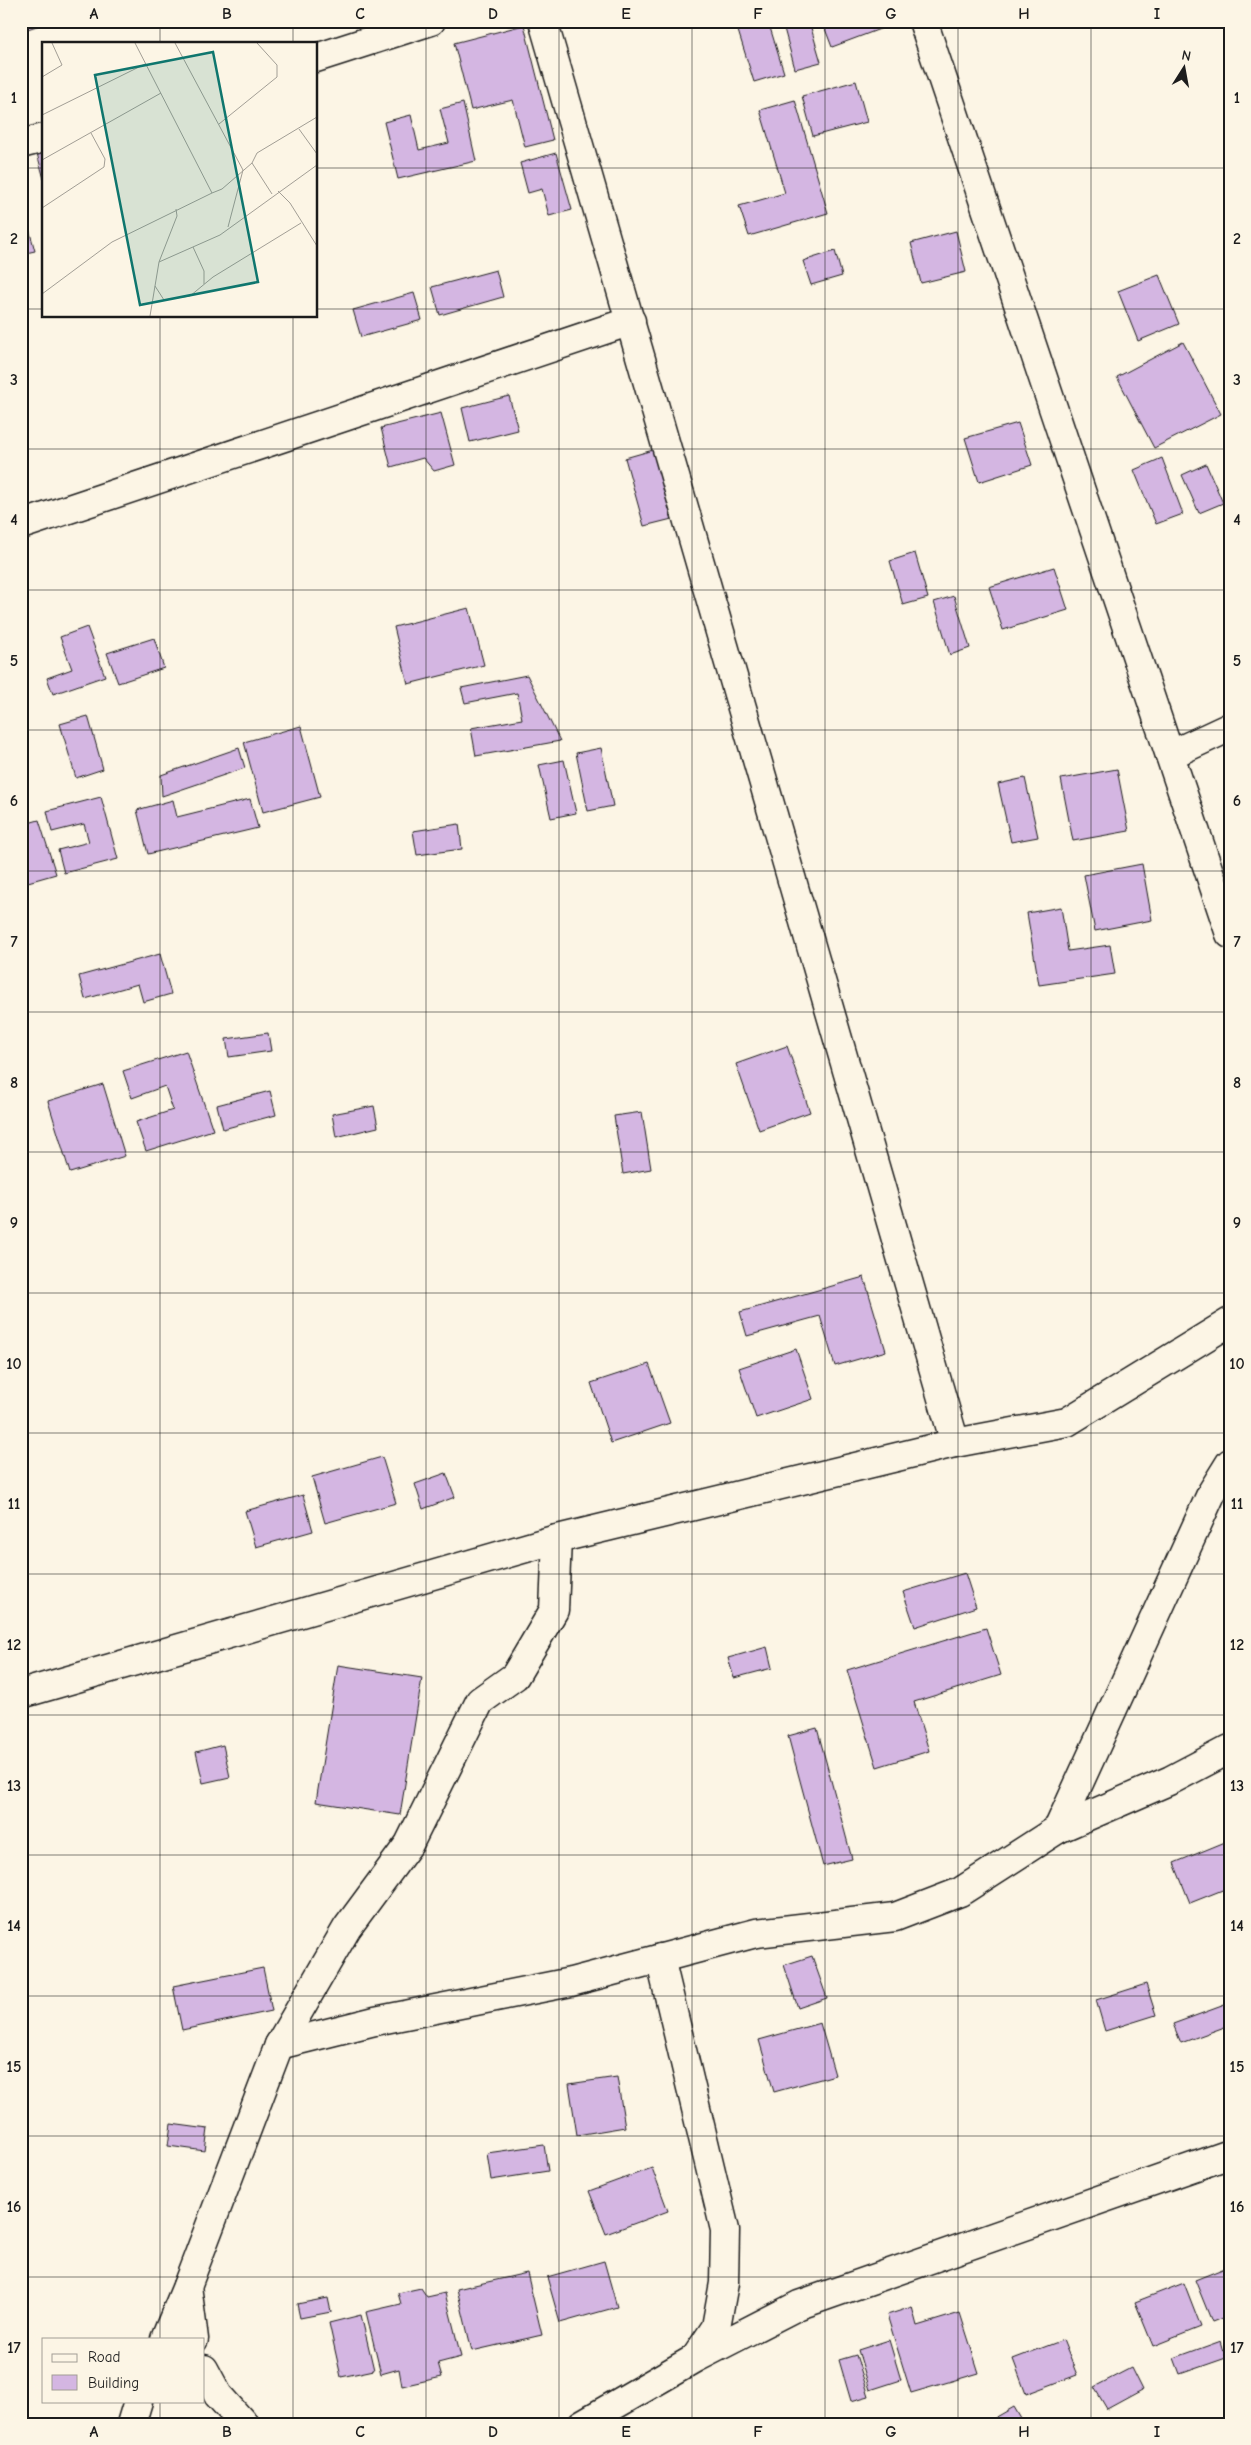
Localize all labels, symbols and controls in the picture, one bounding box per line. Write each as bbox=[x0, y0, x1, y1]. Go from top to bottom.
text: A bbox=[90, 5, 99, 23]
text: B bbox=[222, 5, 232, 23]
text: C bbox=[355, 5, 365, 23]
text: D bbox=[488, 5, 498, 23]
text: E bbox=[621, 5, 631, 23]
text: F bbox=[753, 5, 763, 23]
text: G bbox=[885, 5, 897, 23]
text: H bbox=[1018, 5, 1030, 23]
text: I bbox=[1154, 5, 1160, 23]
inset map bbox=[42, 42, 318, 318]
north arrow bbox=[1158, 42, 1208, 92]
text: N bbox=[1180, 47, 1192, 65]
text: 1 bbox=[11, 89, 17, 107]
text: 1 bbox=[1234, 89, 1240, 107]
text: 2 bbox=[10, 230, 18, 248]
text: 2 bbox=[1233, 230, 1241, 248]
text: 3 bbox=[10, 371, 18, 389]
text: 3 bbox=[1233, 371, 1241, 389]
text: 4 bbox=[10, 511, 18, 529]
text: 4 bbox=[1233, 511, 1241, 529]
text: 5 bbox=[10, 652, 18, 670]
text: 5 bbox=[1233, 652, 1241, 670]
text: 6 bbox=[10, 792, 18, 810]
text: 6 bbox=[1233, 792, 1241, 810]
text: 7 bbox=[10, 933, 18, 951]
text: 7 bbox=[1233, 933, 1241, 951]
text: 8 bbox=[10, 1074, 18, 1092]
text: 8 bbox=[1233, 1074, 1241, 1092]
text: 9 bbox=[10, 1214, 18, 1232]
text: 9 bbox=[1233, 1214, 1241, 1232]
text: 10 bbox=[6, 1355, 22, 1373]
text: 10 bbox=[1229, 1355, 1245, 1373]
text: 11 bbox=[8, 1495, 20, 1513]
text: 11 bbox=[1231, 1495, 1243, 1513]
text: 12 bbox=[7, 1636, 21, 1654]
text: 12 bbox=[1230, 1636, 1244, 1654]
text: 13 bbox=[7, 1777, 21, 1795]
text: 13 bbox=[1230, 1777, 1244, 1795]
text: 14 bbox=[7, 1917, 21, 1935]
text: 14 bbox=[1230, 1917, 1244, 1935]
text: 15 bbox=[7, 2058, 21, 2076]
text: 15 bbox=[1230, 2058, 1244, 2076]
text: 16 bbox=[7, 2198, 21, 2216]
text: 16 bbox=[1230, 2198, 1244, 2216]
legend bbox=[42, 2338, 205, 2402]
text: 17 bbox=[7, 2339, 22, 2357]
text: 17 bbox=[1230, 2339, 1245, 2357]
text: Road bbox=[88, 2348, 120, 2366]
text: Building bbox=[88, 2374, 139, 2392]
text: A bbox=[90, 2423, 99, 2441]
text: B bbox=[222, 2423, 232, 2441]
text: C bbox=[355, 2423, 365, 2441]
text: D bbox=[488, 2423, 498, 2441]
text: E bbox=[621, 2423, 631, 2441]
text: F bbox=[753, 2423, 763, 2441]
text: G bbox=[885, 2423, 897, 2441]
text: H bbox=[1018, 2423, 1030, 2441]
text: I bbox=[1154, 2423, 1160, 2441]

